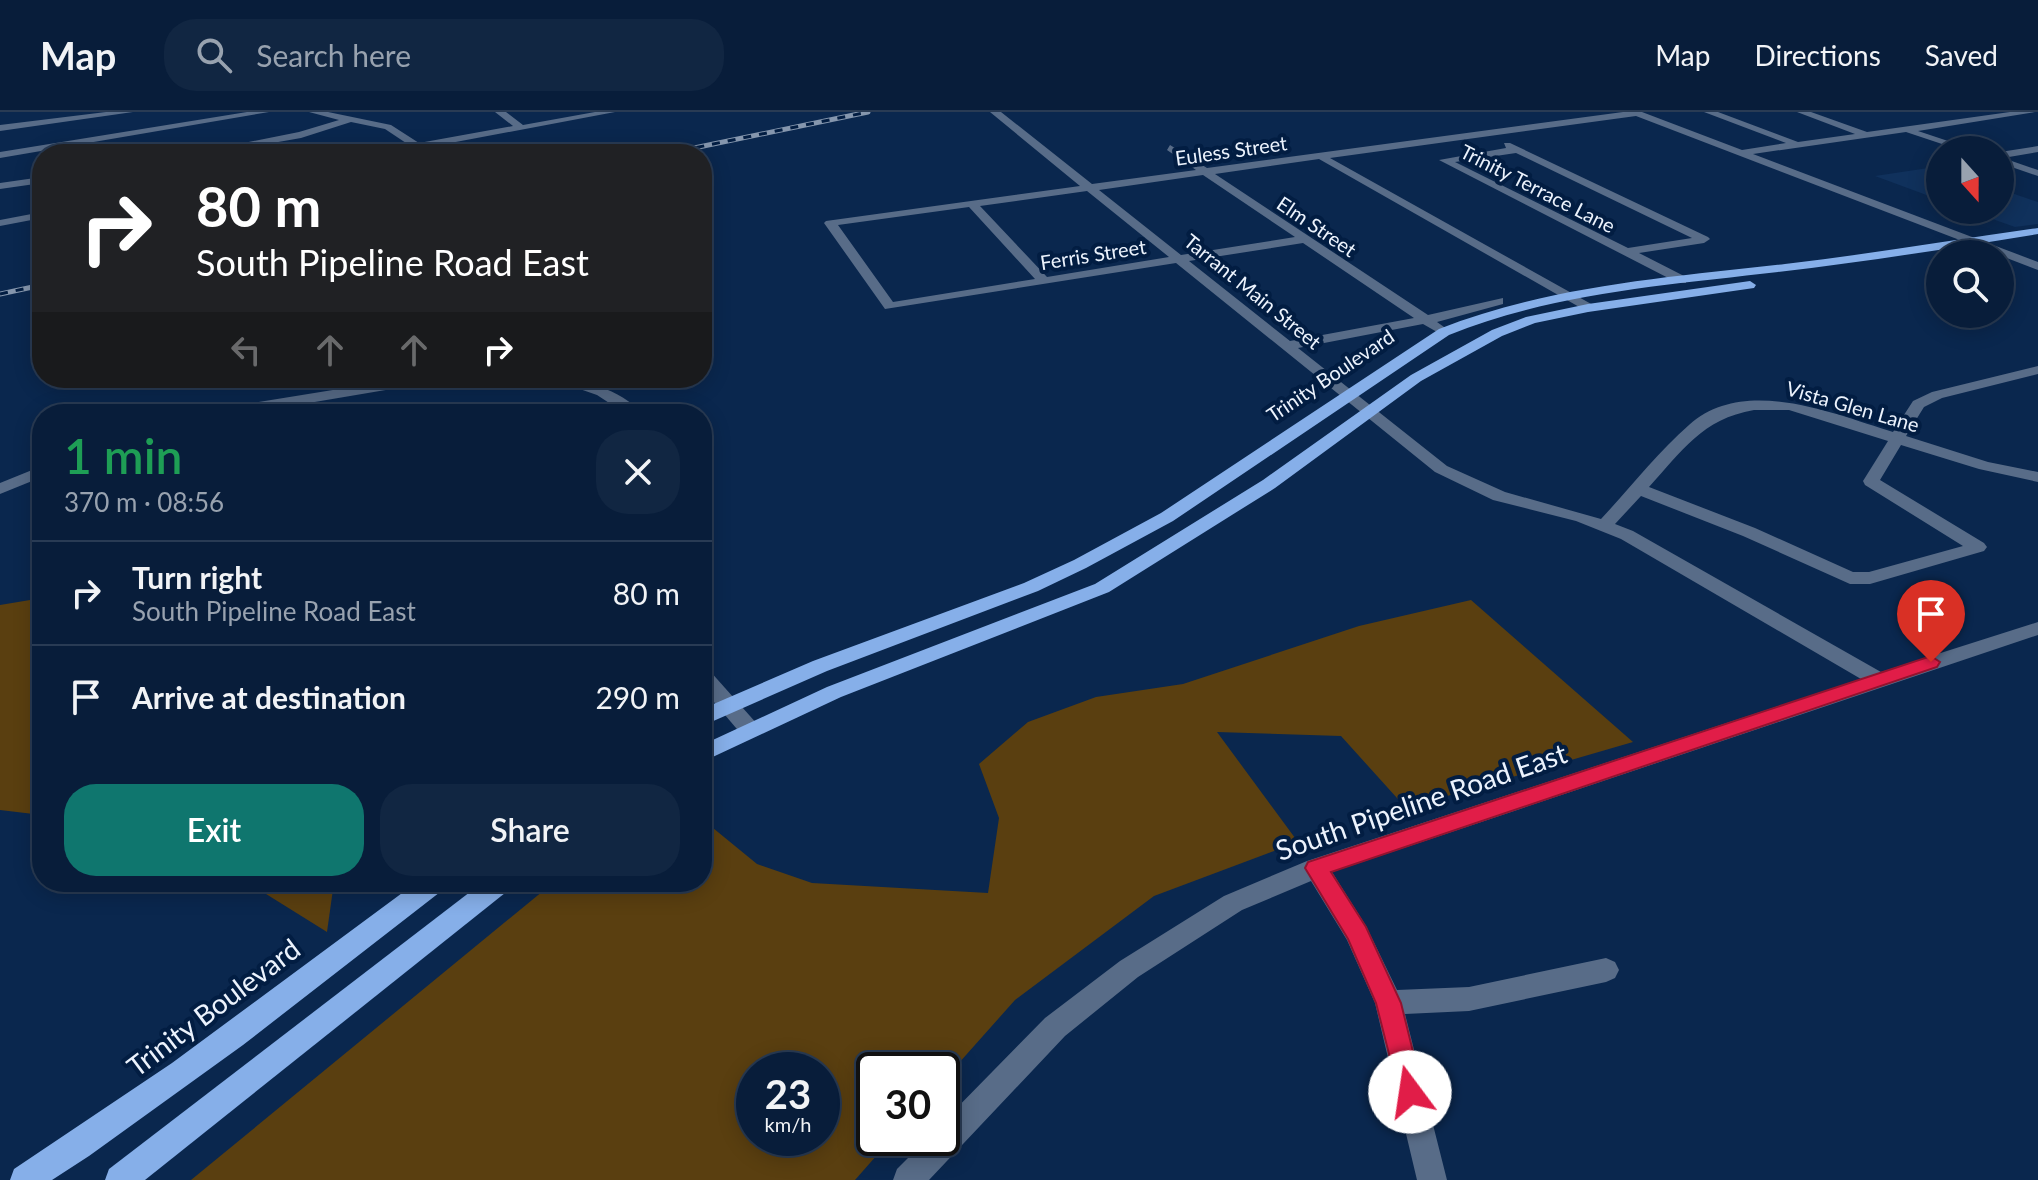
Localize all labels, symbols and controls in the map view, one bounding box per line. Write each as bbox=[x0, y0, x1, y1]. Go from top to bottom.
search box bbox=[164, 19, 724, 91]
text: Map bbox=[40, 32, 116, 78]
icon: search bbox=[192, 33, 236, 77]
text: Search here bbox=[256, 37, 411, 73]
text: Map bbox=[1655, 38, 1710, 72]
text: Directions bbox=[1754, 38, 1881, 72]
text: Saved bbox=[1925, 38, 1998, 72]
street label: Euless Street bbox=[1174, 130, 1288, 170]
north arrow bbox=[1926, 136, 2014, 224]
map controls bbox=[1926, 136, 2014, 328]
street label: Trinity Terrace Lane bbox=[1457, 139, 1619, 237]
text: 80 m bbox=[196, 172, 321, 239]
icon: right bbox=[64, 176, 168, 280]
street label: Elm Street bbox=[1273, 191, 1361, 261]
street label: Tarrant Main Street bbox=[1180, 228, 1326, 354]
street label: Ferris Street bbox=[1038, 234, 1148, 274]
text: South Pipeline Road East bbox=[196, 240, 589, 284]
button: search bbox=[1926, 240, 2014, 328]
street label: Trinity Boulevard bbox=[1262, 324, 1398, 426]
icon: left bbox=[224, 328, 268, 372]
icon: ahead bbox=[308, 328, 352, 372]
icon: ahead bbox=[392, 328, 436, 372]
icon: right bbox=[476, 328, 520, 372]
street label: Vista Glen Lane bbox=[1784, 376, 1922, 436]
text: 1 min bbox=[64, 427, 182, 484]
button: close bbox=[596, 430, 680, 514]
text: 370 m · 08:56 bbox=[64, 486, 224, 518]
text: Turn right bbox=[132, 559, 262, 595]
icon: right bbox=[64, 571, 108, 615]
text: 80 m bbox=[613, 575, 680, 611]
pin bbox=[1897, 580, 1965, 662]
icon: arrive bbox=[1909, 592, 1953, 636]
text: South Pipeline Road East bbox=[132, 595, 416, 627]
icon: arrive bbox=[64, 675, 108, 719]
text: Arrive at destination bbox=[132, 679, 406, 715]
text: 290 m bbox=[595, 679, 680, 715]
street label: South Pipeline Road East bbox=[1271, 735, 1571, 867]
button: Exit bbox=[64, 784, 364, 876]
button: Share bbox=[380, 784, 680, 876]
street label: Trinity Boulevard bbox=[120, 931, 306, 1083]
position arrow bbox=[1368, 1050, 1452, 1134]
speed limit sign: 30 bbox=[856, 1052, 960, 1156]
text: 23 bbox=[765, 1070, 811, 1118]
text: km/h bbox=[765, 1112, 811, 1136]

